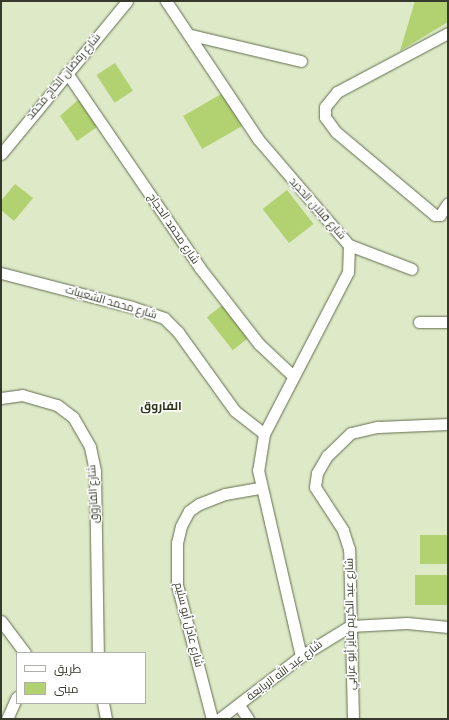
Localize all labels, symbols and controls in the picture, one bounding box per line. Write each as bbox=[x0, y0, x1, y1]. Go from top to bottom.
street label: شارع رمضان الحاج محمد bbox=[24, 31, 104, 123]
street label: شارع قبلان الحديد bbox=[286, 175, 348, 243]
street label: شارع محمد الحجاج bbox=[144, 191, 202, 267]
street label: شارع محمد الشعيبات bbox=[64, 284, 158, 322]
district label: الفاروق bbox=[140, 400, 182, 414]
street label: شارع الفاروق bbox=[86, 464, 102, 524]
street label: شارع عبد الكريم فايز أبو عرابي bbox=[343, 558, 359, 690]
street label: شارع عادل أبو سليم bbox=[171, 581, 205, 669]
street label: شارع عبد الله الربايعة bbox=[245, 638, 325, 704]
legend bbox=[16, 652, 146, 704]
text: طريق bbox=[54, 662, 81, 676]
text: مبنى bbox=[54, 682, 79, 696]

